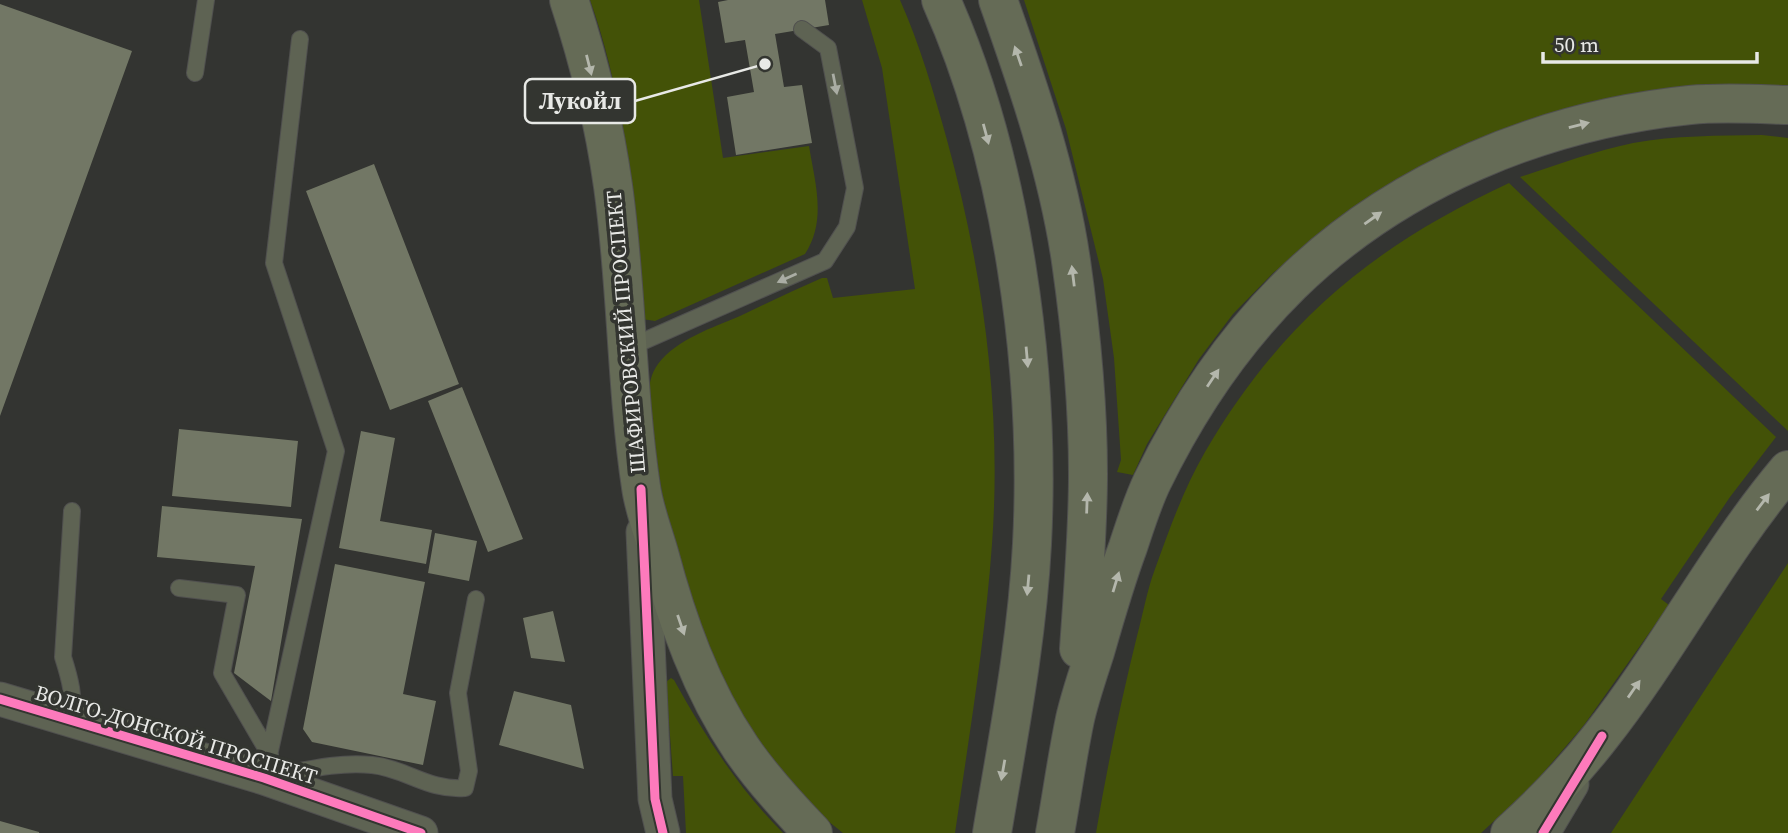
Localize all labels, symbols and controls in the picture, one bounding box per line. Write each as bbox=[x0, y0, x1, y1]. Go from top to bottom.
scale bar bbox=[1543, 21, 1756, 65]
text: 50 m bbox=[1554, 30, 1599, 59]
one-way arrow bbox=[1012, 45, 1023, 66]
one-way arrow bbox=[584, 54, 595, 76]
one-way arrow bbox=[830, 73, 841, 95]
callout: Лукойл bbox=[525, 79, 635, 123]
text: Лукойл bbox=[539, 85, 621, 117]
one-way arrow bbox=[1569, 119, 1591, 130]
one-way arrow bbox=[982, 124, 992, 145]
street label: ШАФИРОВСКИЙ ПРОСПЕКТ bbox=[599, 189, 652, 475]
one-way arrow bbox=[1364, 211, 1382, 225]
one-way arrow bbox=[1067, 265, 1078, 287]
one-way arrow bbox=[777, 272, 797, 284]
one-way arrow bbox=[1022, 347, 1033, 369]
one-way arrow bbox=[1206, 369, 1220, 387]
one-way arrow bbox=[1081, 492, 1092, 514]
one-way arrow bbox=[1756, 493, 1770, 511]
one-way arrow bbox=[1111, 571, 1121, 592]
one-way arrow bbox=[1022, 574, 1033, 596]
one-way arrow bbox=[676, 614, 687, 635]
street label: ВОЛГО-ДОНСКОЙ ПРОСПЕКТ bbox=[31, 678, 321, 791]
one-way arrow bbox=[1627, 680, 1641, 698]
one-way arrow bbox=[997, 759, 1008, 781]

